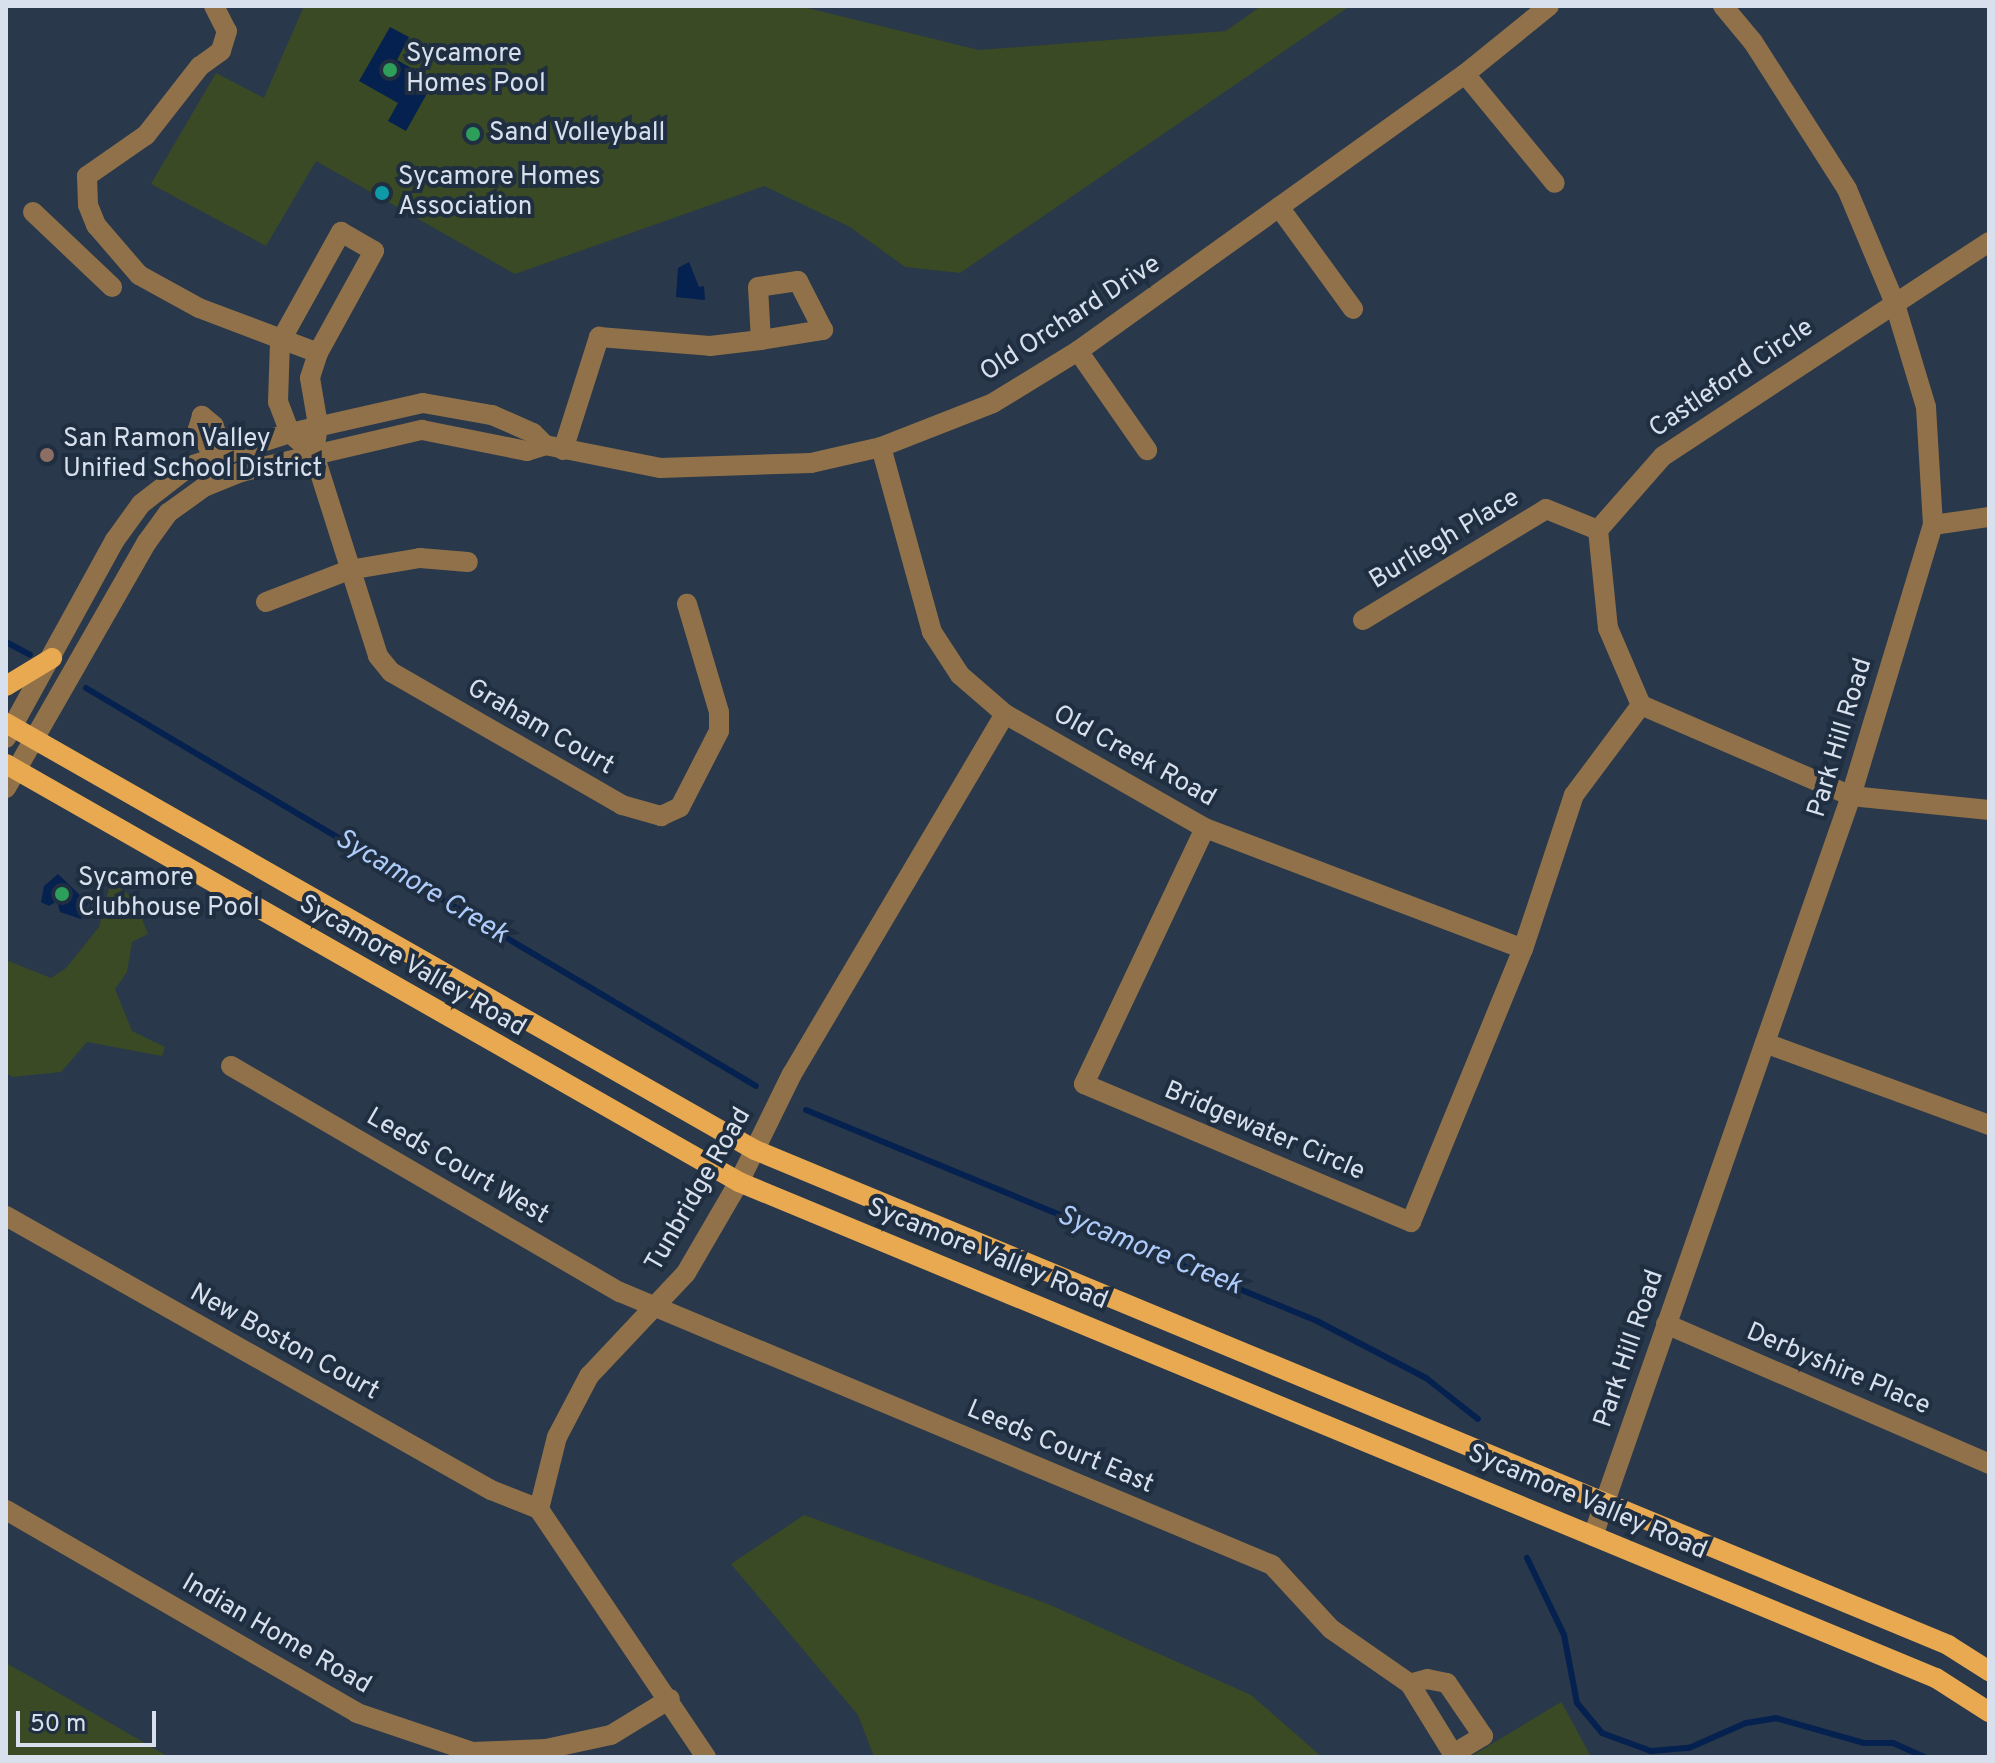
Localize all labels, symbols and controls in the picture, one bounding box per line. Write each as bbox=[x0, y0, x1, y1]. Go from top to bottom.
place label: Sycamore Homes Pool bbox=[406, 39, 546, 100]
marker: Sycamore Homes Pool bbox=[381, 61, 399, 79]
place label: Sand Volleyball bbox=[489, 118, 666, 150]
marker: Sand Volleyball bbox=[464, 125, 482, 143]
place label: Sycamore Homes Association bbox=[398, 162, 601, 224]
marker: Sycamore Homes Association bbox=[373, 184, 391, 202]
street label: Old Orchard Drive bbox=[975, 249, 1167, 389]
street label: Castleford Circle bbox=[1644, 313, 1820, 445]
place label: San Ramon Valley Unified School District bbox=[63, 424, 322, 486]
marker: San Ramon Valley Unified School District bbox=[38, 446, 56, 464]
street label: Burliegh Place bbox=[1364, 483, 1526, 597]
street label: Park Hill Road bbox=[1802, 655, 1880, 821]
street label: Graham Court bbox=[461, 673, 619, 783]
street label: Old Creek Road bbox=[1047, 699, 1221, 815]
water label: Sycamore Creek bbox=[328, 822, 514, 952]
place label: Sycamore Clubhouse Pool bbox=[78, 863, 260, 924]
marker: Sycamore Clubhouse Pool bbox=[53, 885, 71, 903]
street label: Sycamore Valley Road bbox=[293, 889, 531, 1045]
street label: Bridgewater Circle bbox=[1159, 1076, 1369, 1188]
street label: Leeds Court West bbox=[360, 1102, 554, 1232]
street label: Tunbridge Road bbox=[639, 1103, 759, 1277]
street label: Sycamore Valley Road bbox=[862, 1192, 1112, 1318]
water label: Sycamore Creek bbox=[1052, 1199, 1246, 1303]
street label: Park Hill Road bbox=[1588, 1266, 1672, 1432]
street label: New Boston Court bbox=[184, 1278, 384, 1408]
street label: Derbyshire Place bbox=[1741, 1317, 1935, 1423]
street label: Leeds Court East bbox=[962, 1395, 1158, 1501]
street label: Sycamore Valley Road bbox=[1462, 1438, 1712, 1568]
street label: Indian Home Road bbox=[176, 1568, 376, 1702]
scale bar bbox=[20, 1695, 160, 1745]
text: 50 m bbox=[30, 1710, 86, 1740]

